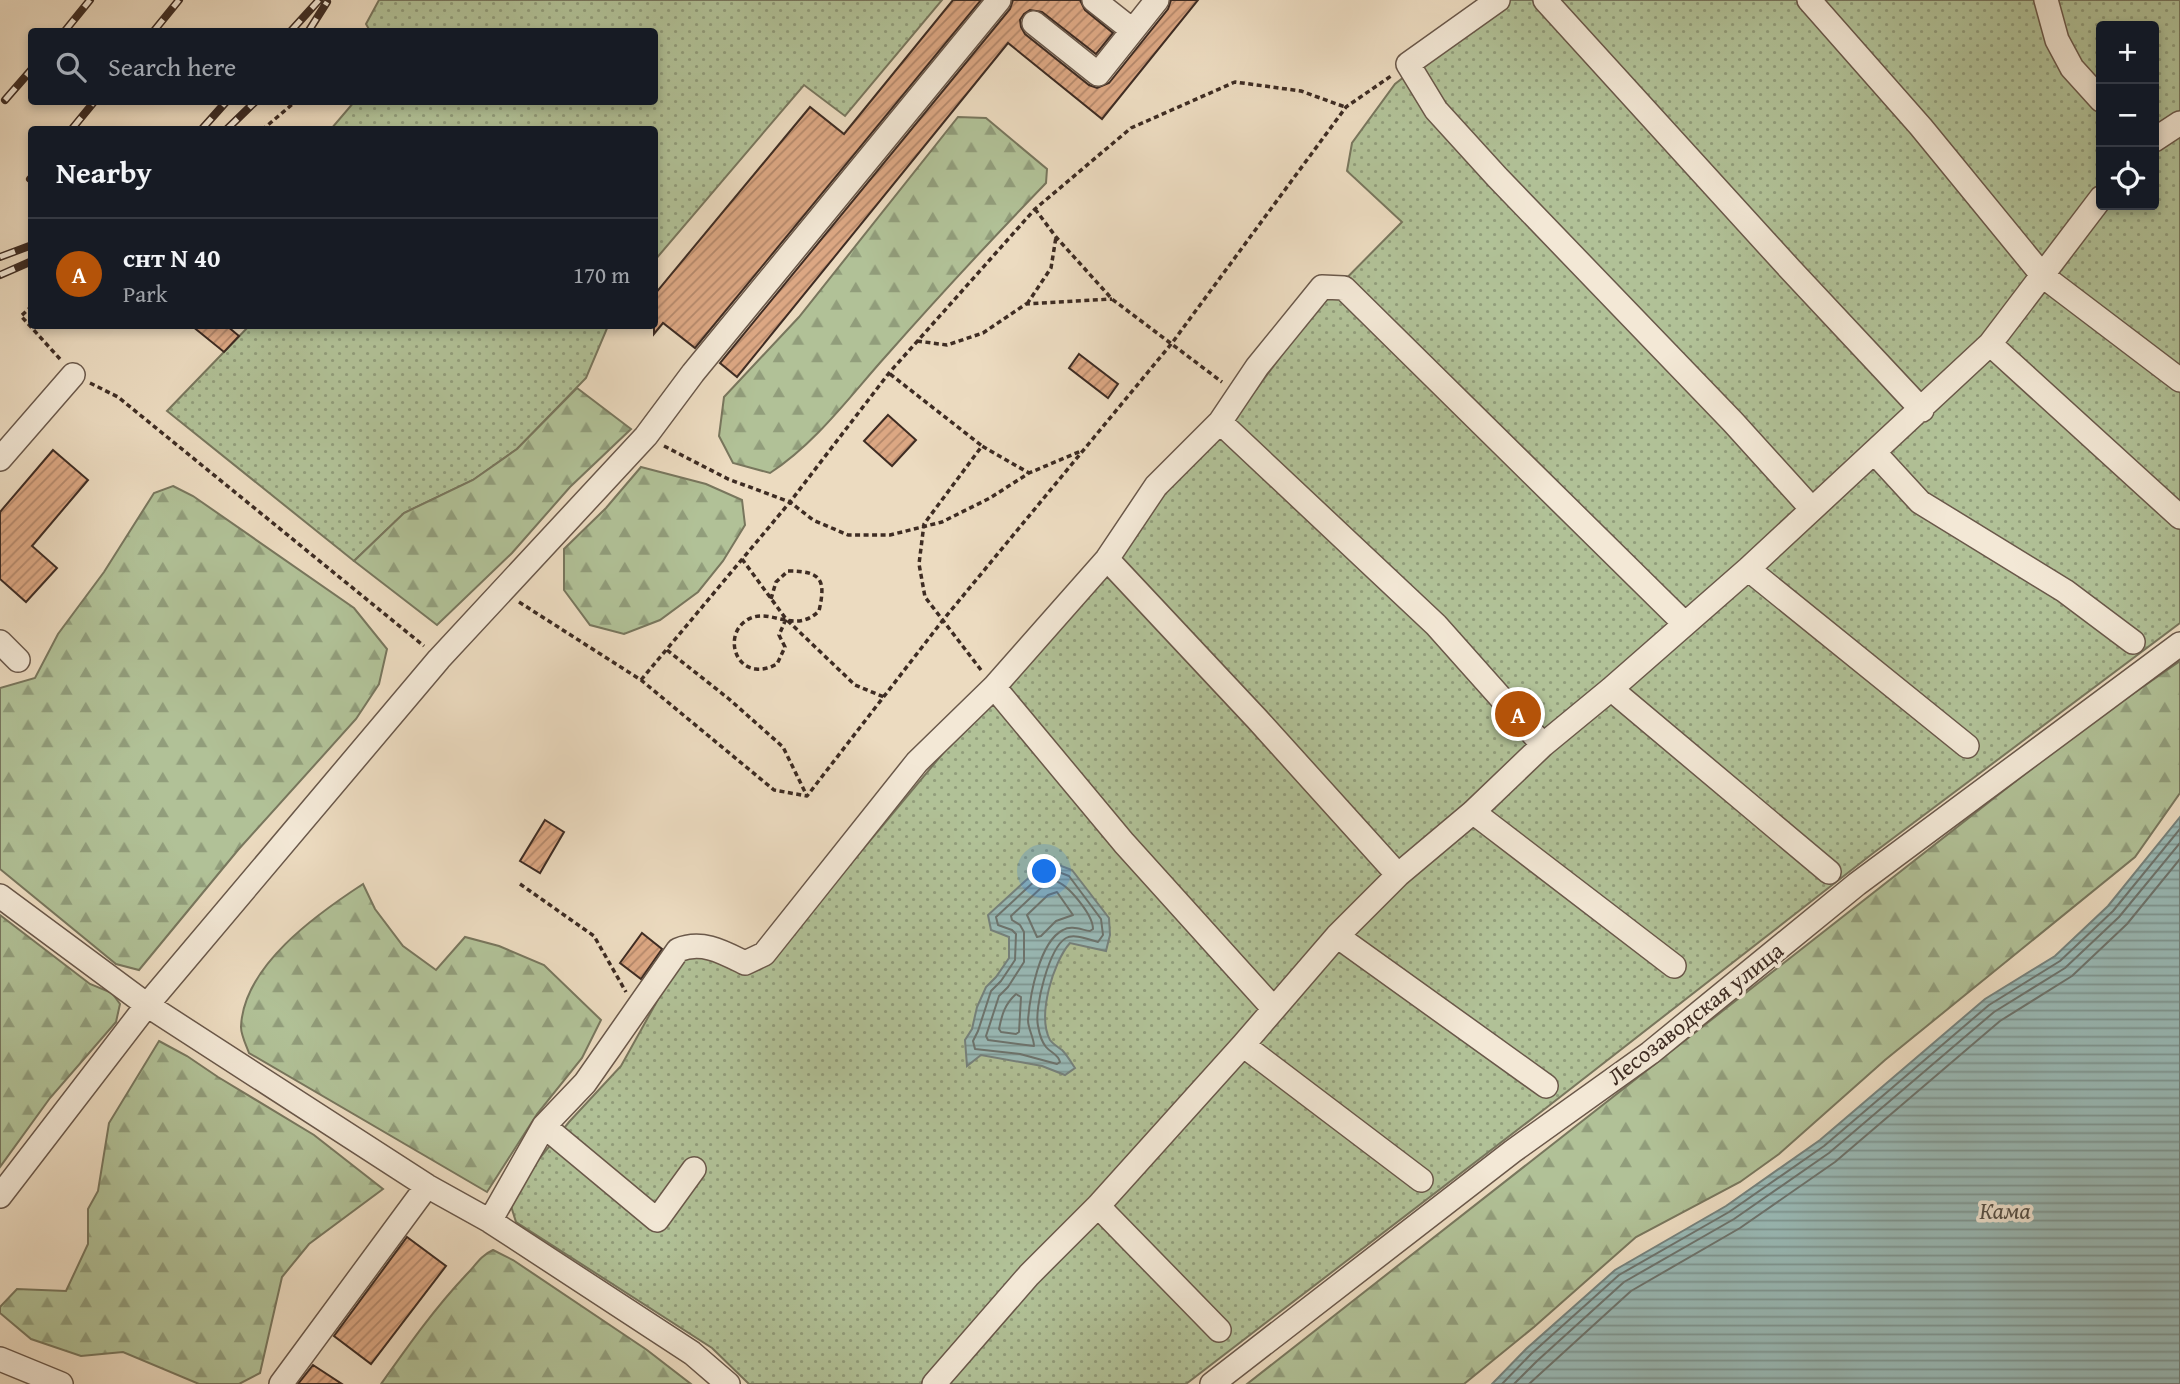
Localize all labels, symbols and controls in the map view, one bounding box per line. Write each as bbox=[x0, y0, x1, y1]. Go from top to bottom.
map controls bbox=[2096, 21, 2159, 210]
button: + bbox=[2096, 21, 2159, 84]
search box bbox=[28, 28, 658, 105]
text: Search here bbox=[108, 47, 236, 86]
icon: search bbox=[52, 48, 90, 86]
button: − bbox=[2096, 84, 2159, 147]
button: locate bbox=[2096, 147, 2159, 210]
text: Nearby bbox=[56, 150, 152, 194]
text: снт N 40 bbox=[123, 238, 221, 277]
text: A bbox=[72, 258, 86, 291]
text: 170 m bbox=[573, 258, 630, 291]
text: Park bbox=[123, 277, 167, 310]
pin: A bbox=[1495, 688, 1541, 740]
your location bbox=[1027, 854, 1061, 888]
street label: Лесозаводская улица bbox=[1600, 934, 1790, 1092]
water label: Кама bbox=[1979, 1193, 2031, 1228]

